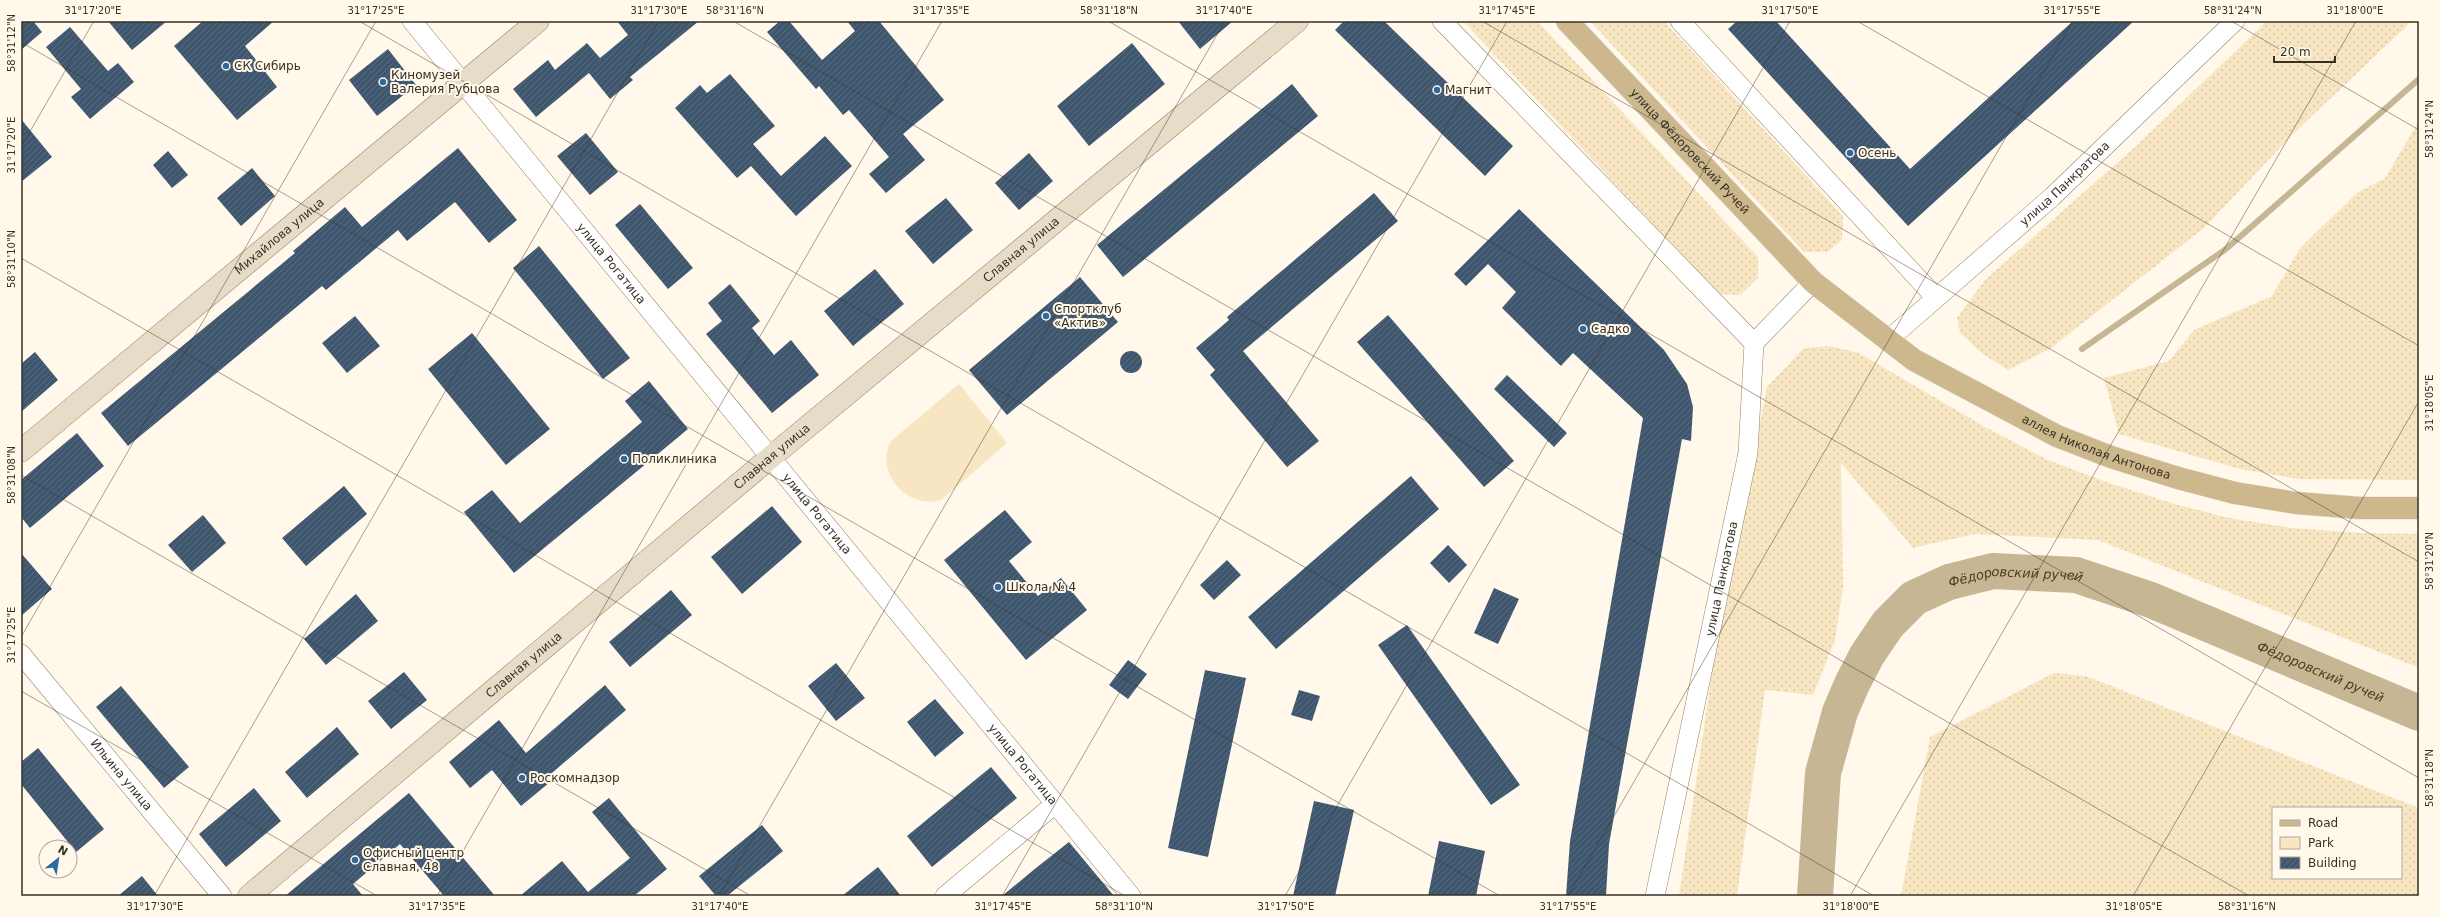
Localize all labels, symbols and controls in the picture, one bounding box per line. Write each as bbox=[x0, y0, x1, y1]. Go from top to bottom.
text: 31°17'20"E bbox=[65, 5, 121, 16]
text: 31°17'25"E bbox=[348, 5, 404, 16]
text: 31°17'30"E bbox=[631, 5, 687, 16]
text: 58°31'16"N bbox=[706, 5, 764, 16]
text: 31°17'35"E bbox=[913, 5, 969, 16]
text: 58°31'18"N bbox=[1080, 5, 1138, 16]
text: 31°17'40"E bbox=[1196, 5, 1252, 16]
text: 31°17'45"E bbox=[1479, 5, 1535, 16]
text: 31°17'50"E bbox=[1762, 5, 1818, 16]
text: 31°17'55"E bbox=[2044, 5, 2100, 16]
text: 58°31'24"N bbox=[2204, 5, 2262, 16]
text: 31°18'00"E bbox=[2327, 5, 2383, 16]
text: 58°31'12"N bbox=[6, 14, 17, 72]
scale bar bbox=[2274, 38, 2335, 64]
text: 20 m bbox=[2280, 45, 2311, 59]
place label: СК Сибирь bbox=[234, 59, 301, 73]
marker: СК Сибирь bbox=[221, 61, 231, 71]
place label: Киномузей Валерия Рубцова bbox=[391, 68, 500, 96]
marker: Киномузей Валерия Рубцова bbox=[378, 77, 388, 87]
place label: Магнит bbox=[1445, 83, 1492, 97]
marker: Магнит bbox=[1432, 85, 1442, 95]
street label: улица Фёдоровский Ручей bbox=[1627, 86, 1752, 217]
text: 58°31'24"N bbox=[2424, 100, 2435, 158]
text: 31°17'20"E bbox=[6, 117, 17, 173]
street label: улица Панкратова bbox=[2017, 139, 2112, 229]
place label: Осень bbox=[1858, 146, 1896, 160]
marker: Осень bbox=[1845, 148, 1855, 158]
street label: Михайлова улица bbox=[232, 195, 327, 277]
street label: Славная улица bbox=[980, 214, 1062, 285]
street label: улица Рогатица bbox=[574, 220, 649, 307]
text: 58°31'10"N bbox=[6, 230, 17, 288]
place label: Спортклуб «Актив» bbox=[1054, 302, 1122, 330]
marker: Спортклуб «Актив» bbox=[1041, 311, 1051, 321]
place label: Садко bbox=[1591, 322, 1630, 336]
marker: Садко bbox=[1578, 324, 1588, 334]
text: 31°18'05"E bbox=[2424, 375, 2435, 431]
street label: аллея Николая Антонова bbox=[2020, 412, 2172, 482]
street label: Славная улица bbox=[731, 421, 813, 492]
text: 58°31'08"N bbox=[6, 446, 17, 504]
place label: Поликлиника bbox=[632, 452, 717, 466]
marker: Поликлиника bbox=[619, 454, 629, 464]
street label: улица Рогатица bbox=[780, 471, 854, 557]
street label: улица Панкратова bbox=[1703, 520, 1740, 638]
text: 58°31'20"N bbox=[2424, 532, 2435, 590]
water label: Фёдоровский ручей bbox=[1947, 564, 2085, 590]
place label: Школа № 4 bbox=[1006, 580, 1076, 594]
marker: Школа № 4 bbox=[993, 582, 1003, 592]
text: 31°17'25"E bbox=[6, 607, 17, 663]
street label: Славная улица bbox=[483, 629, 565, 701]
water label: Фёдоровский ручей bbox=[2255, 639, 2386, 705]
street label: улица Рогатица bbox=[985, 721, 1060, 808]
street label: Ильина улица bbox=[88, 736, 155, 813]
text: 58°31'18"N bbox=[2424, 749, 2435, 807]
place label: Роскомнадзор bbox=[530, 771, 620, 785]
marker: Роскомнадзор bbox=[517, 773, 527, 783]
legend bbox=[2272, 807, 2402, 879]
text: Road bbox=[2308, 816, 2338, 830]
text: Park bbox=[2308, 836, 2334, 850]
north arrow bbox=[38, 839, 78, 879]
text: N bbox=[56, 843, 70, 859]
place label: Офисный центр Славная, 48 bbox=[363, 846, 464, 874]
marker: Офисный центр Славная, 48 bbox=[350, 855, 360, 865]
text: Building bbox=[2308, 856, 2357, 870]
text: 31°17'30"E bbox=[127, 901, 183, 912]
text: 31°17'35"E bbox=[409, 901, 465, 912]
text: 31°17'40"E bbox=[692, 901, 748, 912]
text: 31°17'45"E bbox=[975, 901, 1031, 912]
text: 58°31'10"N bbox=[1095, 901, 1153, 912]
text: 31°17'50"E bbox=[1258, 901, 1314, 912]
text: 31°17'55"E bbox=[1540, 901, 1596, 912]
text: 31°18'00"E bbox=[1823, 901, 1879, 912]
text: 31°18'05"E bbox=[2106, 901, 2162, 912]
text: 58°31'16"N bbox=[2218, 901, 2276, 912]

